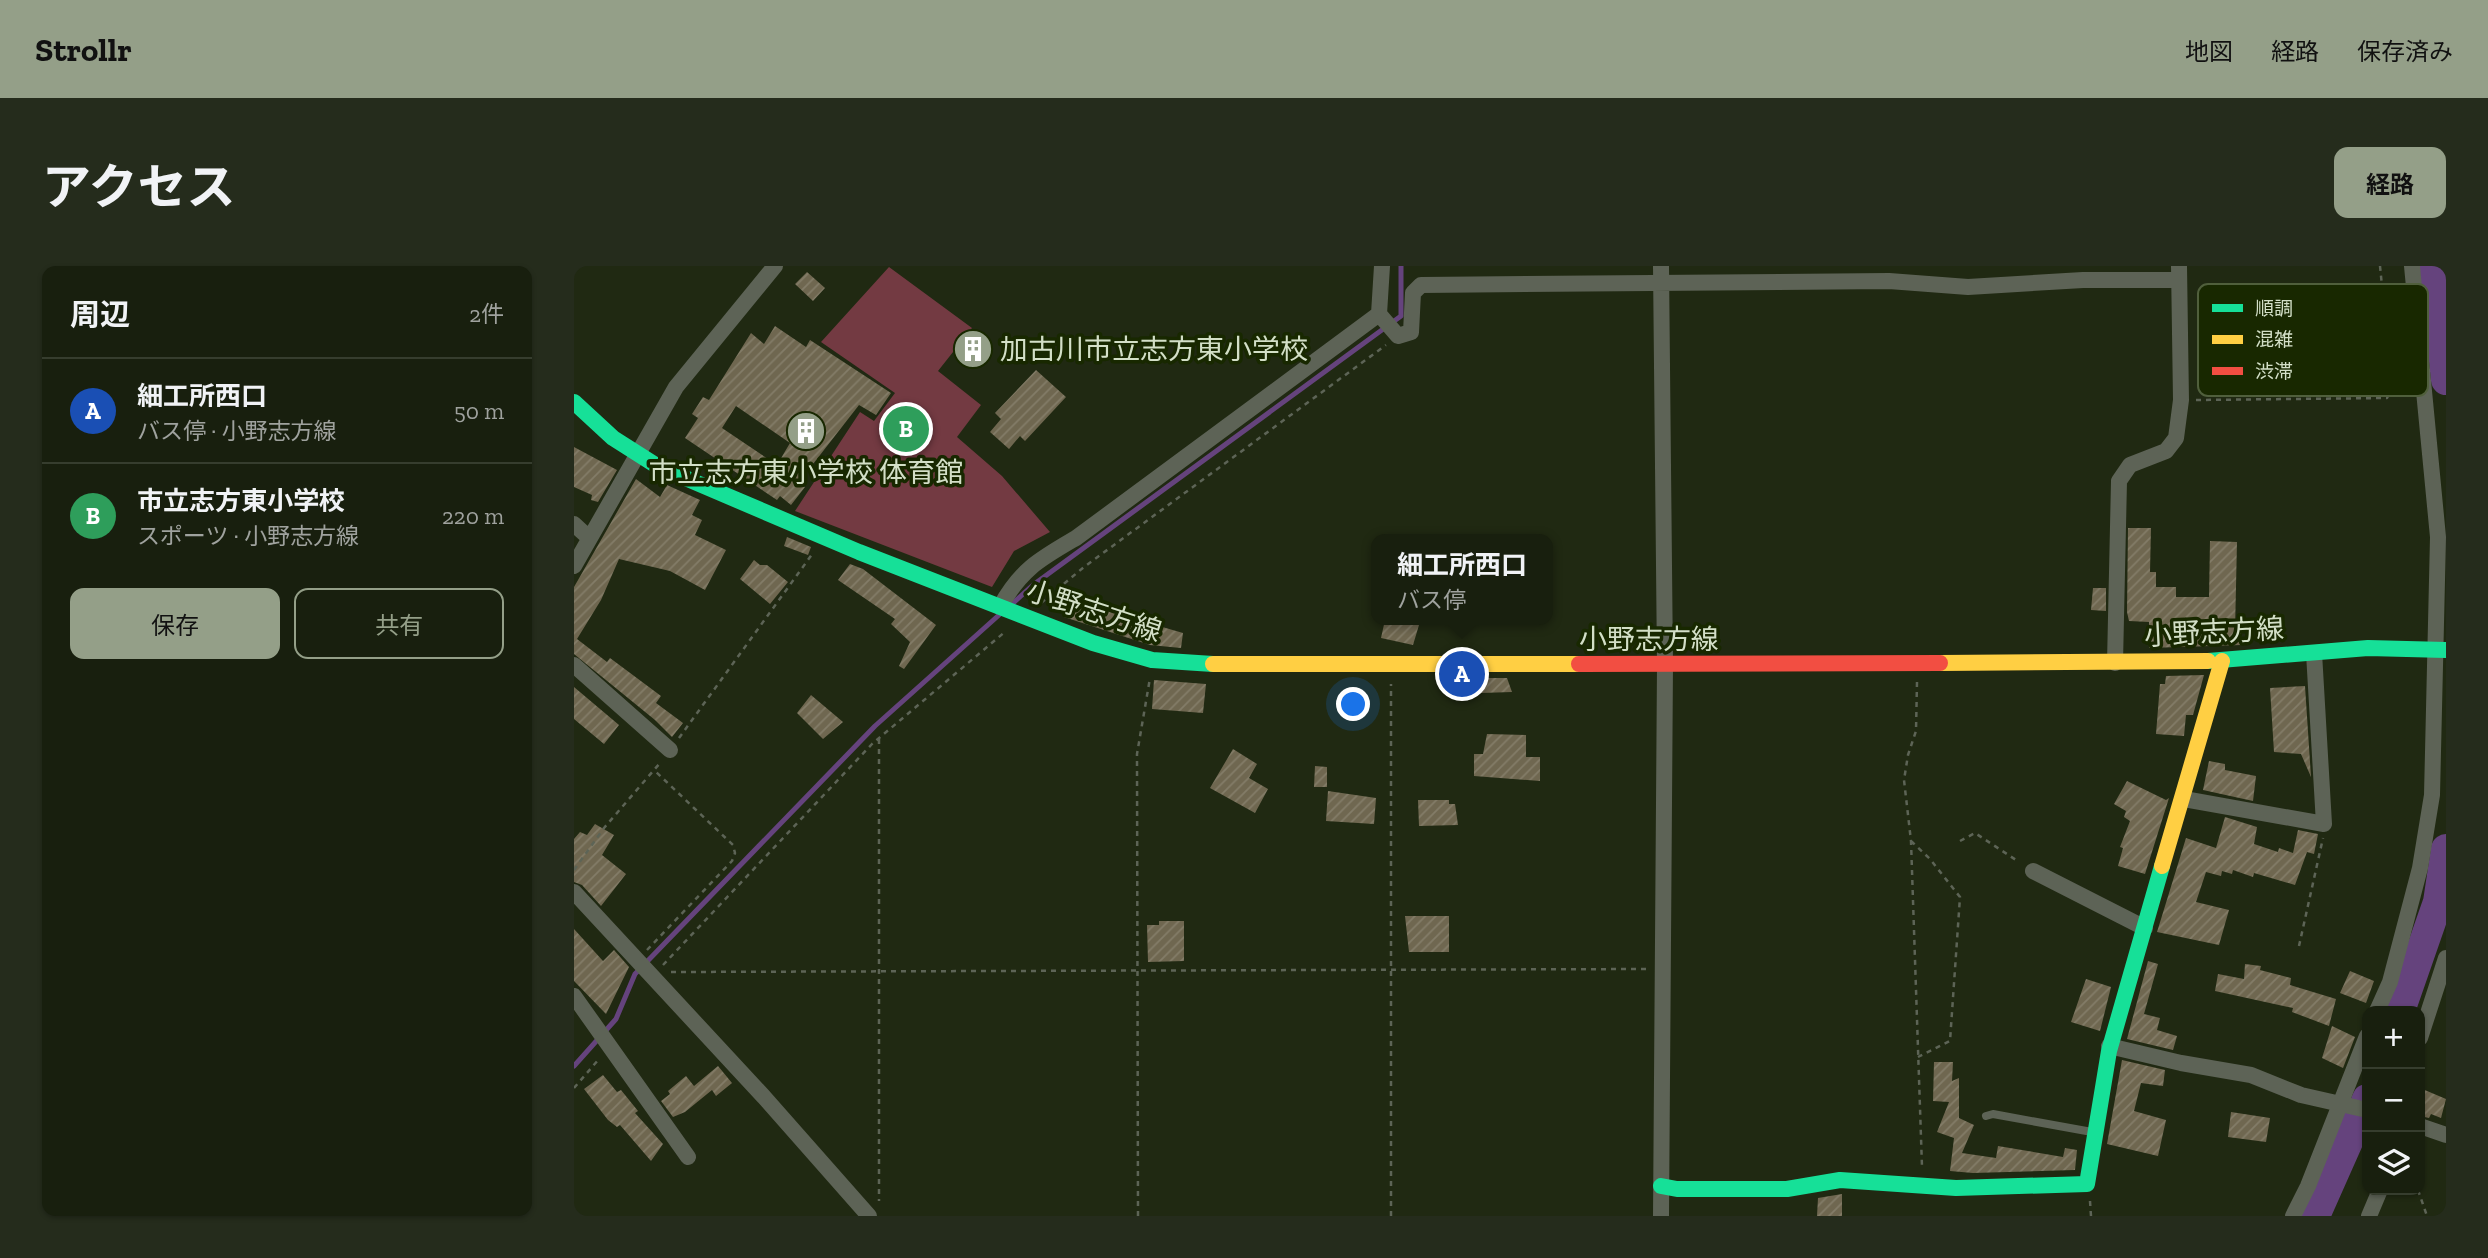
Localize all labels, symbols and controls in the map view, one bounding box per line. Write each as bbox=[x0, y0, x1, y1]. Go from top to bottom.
text: Strollr bbox=[35, 30, 132, 69]
text: 地図 bbox=[2185, 37, 2233, 66]
text: 経路 bbox=[2271, 37, 2319, 66]
text: 保存済み bbox=[2357, 37, 2453, 66]
button: 経路 bbox=[2334, 147, 2446, 218]
text: アクセス bbox=[42, 158, 236, 217]
legend bbox=[2198, 284, 2428, 396]
text: 周辺 bbox=[70, 297, 130, 333]
text: 順調 bbox=[2255, 297, 2293, 320]
text: 2件 bbox=[469, 300, 504, 328]
building icon: 加古川市立志方東小学校 bbox=[952, 328, 994, 370]
text: 混雑 bbox=[2255, 328, 2293, 351]
place label: 加古川市立志方東小学校 bbox=[1000, 333, 1308, 366]
text: 渋滞 bbox=[2255, 360, 2293, 383]
text: 細工所西口 bbox=[137, 380, 267, 412]
text: A bbox=[85, 397, 101, 425]
text: 50 m bbox=[454, 397, 504, 425]
pin: B bbox=[883, 403, 929, 455]
building icon: 市立志方東小学校 体育館 bbox=[785, 410, 827, 452]
text: バス停 · 小野志方線 bbox=[137, 417, 336, 445]
place label: 市立志方東小学校 体育館 bbox=[649, 456, 963, 489]
text: 市立志方東小学校 bbox=[137, 485, 345, 517]
text: B bbox=[86, 502, 100, 530]
text: 220 m bbox=[442, 502, 504, 530]
text: スポーツ · 小野志方線 bbox=[137, 522, 359, 550]
popup bbox=[1371, 534, 1553, 625]
text: 細工所西口 bbox=[1397, 549, 1527, 581]
street label: 小野志方線 bbox=[1022, 574, 1166, 648]
text: バス停 bbox=[1397, 586, 1466, 614]
button: 保存 bbox=[70, 588, 280, 659]
button: 共有 bbox=[294, 588, 504, 659]
street label: 小野志方線 bbox=[2143, 612, 2285, 652]
street label: 小野志方線 bbox=[1579, 623, 1719, 656]
pin: A bbox=[1439, 648, 1485, 700]
your location bbox=[1336, 687, 1370, 721]
map controls bbox=[2362, 1006, 2425, 1195]
button: + bbox=[2362, 1006, 2425, 1069]
button: − bbox=[2362, 1069, 2425, 1132]
button: layers bbox=[2362, 1132, 2425, 1195]

